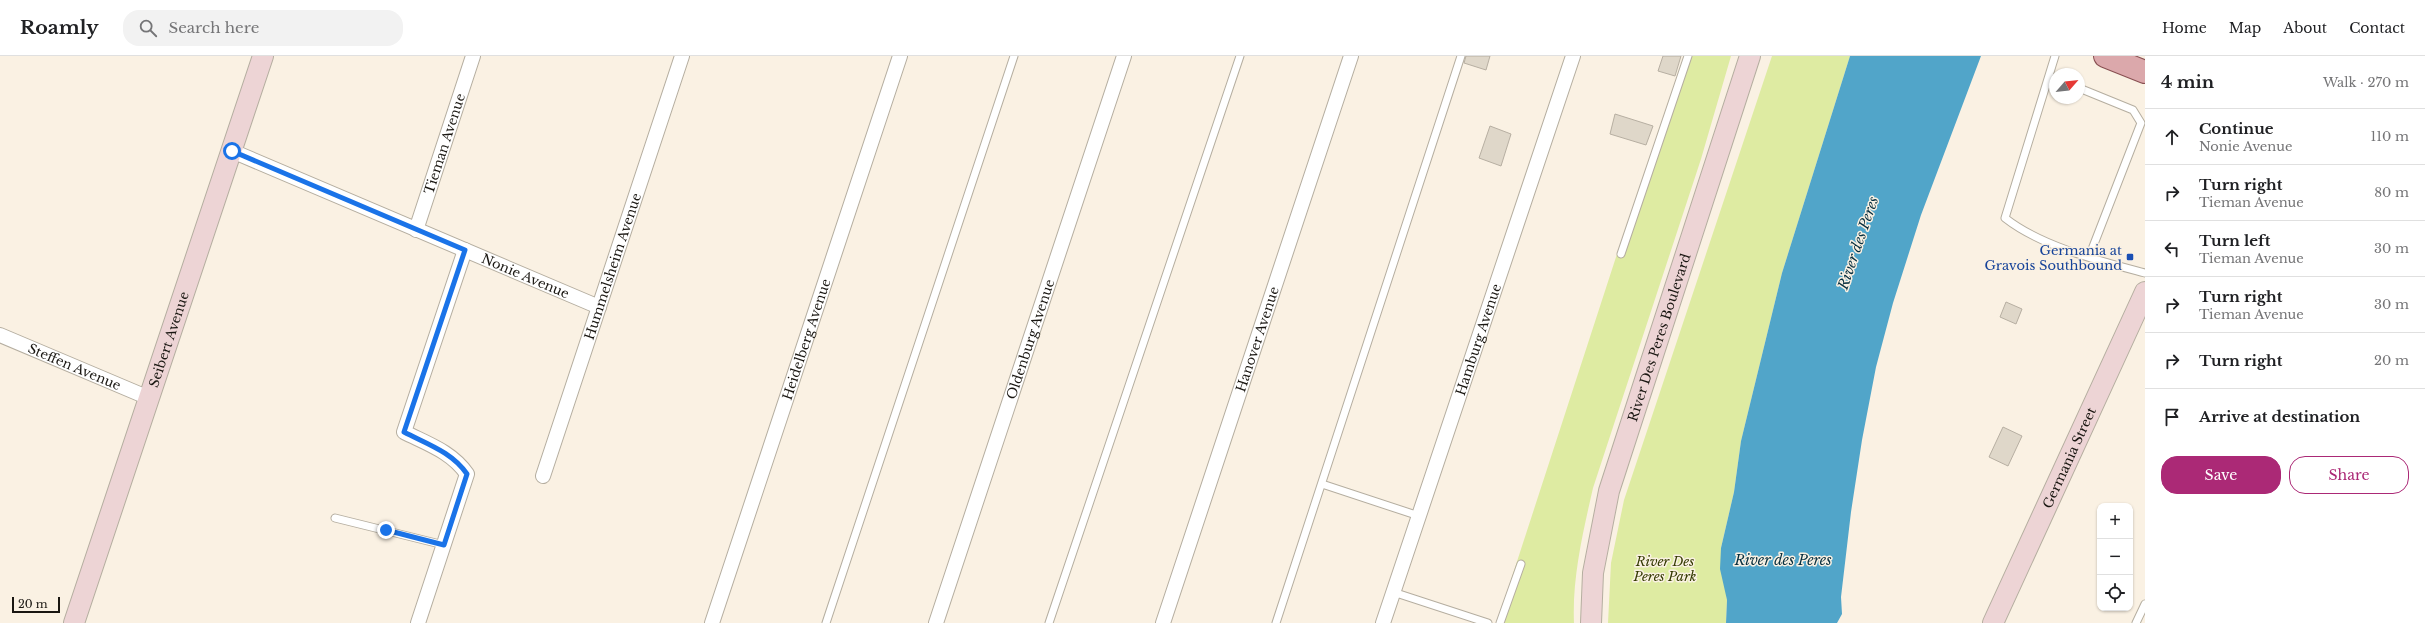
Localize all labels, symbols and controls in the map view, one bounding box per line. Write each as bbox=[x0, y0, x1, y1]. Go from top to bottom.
search box bbox=[123, 10, 403, 46]
text: Roamly bbox=[20, 16, 99, 39]
icon: search bbox=[137, 17, 159, 39]
text: Search here bbox=[169, 18, 259, 37]
text: Home bbox=[2162, 19, 2207, 37]
text: Map bbox=[2229, 19, 2261, 37]
text: About bbox=[2283, 19, 2327, 37]
text: Contact bbox=[2349, 19, 2405, 37]
north arrow bbox=[2049, 68, 2085, 104]
text: 4 min bbox=[2161, 72, 2214, 93]
text: Walk · 270 m bbox=[2323, 74, 2409, 91]
street label: Tieman Avenue bbox=[420, 91, 469, 196]
text: Continue bbox=[2199, 119, 2274, 138]
icon: ahead bbox=[2161, 126, 2183, 148]
text: 110 m bbox=[2370, 128, 2409, 145]
text: Nonie Avenue bbox=[2199, 138, 2292, 155]
route start bbox=[223, 142, 241, 160]
text: Turn right bbox=[2199, 175, 2282, 194]
icon: right bbox=[2161, 182, 2183, 204]
text: 80 m bbox=[2374, 184, 2409, 201]
street label: Hummelsheim Avenue bbox=[580, 191, 645, 342]
water label: River des Peres bbox=[1833, 194, 1882, 293]
text: Tieman Avenue bbox=[2199, 194, 2304, 211]
text: Turn left bbox=[2199, 231, 2270, 250]
icon: left bbox=[2161, 238, 2183, 260]
text: 30 m bbox=[2374, 240, 2409, 257]
place label: Germania at Gravois Southbound bbox=[1984, 242, 2122, 274]
street label: Nonie Avenue bbox=[479, 250, 572, 302]
text: Tieman Avenue bbox=[2199, 250, 2304, 267]
street label: River Des Peres Boulevard bbox=[1624, 251, 1694, 424]
marker: Germania at Gravois Southbound bbox=[2125, 252, 2135, 262]
street label: Heidelberg Avenue bbox=[778, 276, 834, 402]
street label: Oldenburg Avenue bbox=[1002, 277, 1058, 401]
street label: Hamburg Avenue bbox=[1451, 281, 1505, 398]
street label: Hanover Avenue bbox=[1232, 284, 1283, 394]
text: Turn right bbox=[2199, 287, 2282, 306]
street label: Seibert Avenue bbox=[145, 289, 192, 390]
icon: right bbox=[2161, 294, 2183, 316]
text: 30 m bbox=[2374, 296, 2409, 313]
text: Tieman Avenue bbox=[2199, 306, 2304, 323]
street label: Steffen Avenue bbox=[26, 339, 124, 394]
icon: right bbox=[2161, 350, 2183, 372]
text: Turn right bbox=[2199, 351, 2282, 370]
text: 20 m bbox=[2374, 352, 2409, 369]
street label: Germania Street bbox=[2038, 404, 2100, 511]
icon: arrive bbox=[2161, 406, 2183, 428]
text: Arrive at destination bbox=[2199, 407, 2360, 426]
button: Save bbox=[2161, 456, 2281, 494]
button: Share bbox=[2289, 456, 2409, 494]
map controls bbox=[2097, 503, 2133, 611]
button: + bbox=[2097, 503, 2133, 539]
route end bbox=[377, 521, 395, 539]
button: − bbox=[2097, 539, 2133, 575]
water label: River des Peres bbox=[1734, 551, 1831, 569]
park label: River Des Peres Park bbox=[1633, 553, 1697, 585]
button: locate bbox=[2097, 575, 2133, 611]
scale bar bbox=[12, 595, 60, 614]
text: 20 m bbox=[18, 597, 48, 611]

